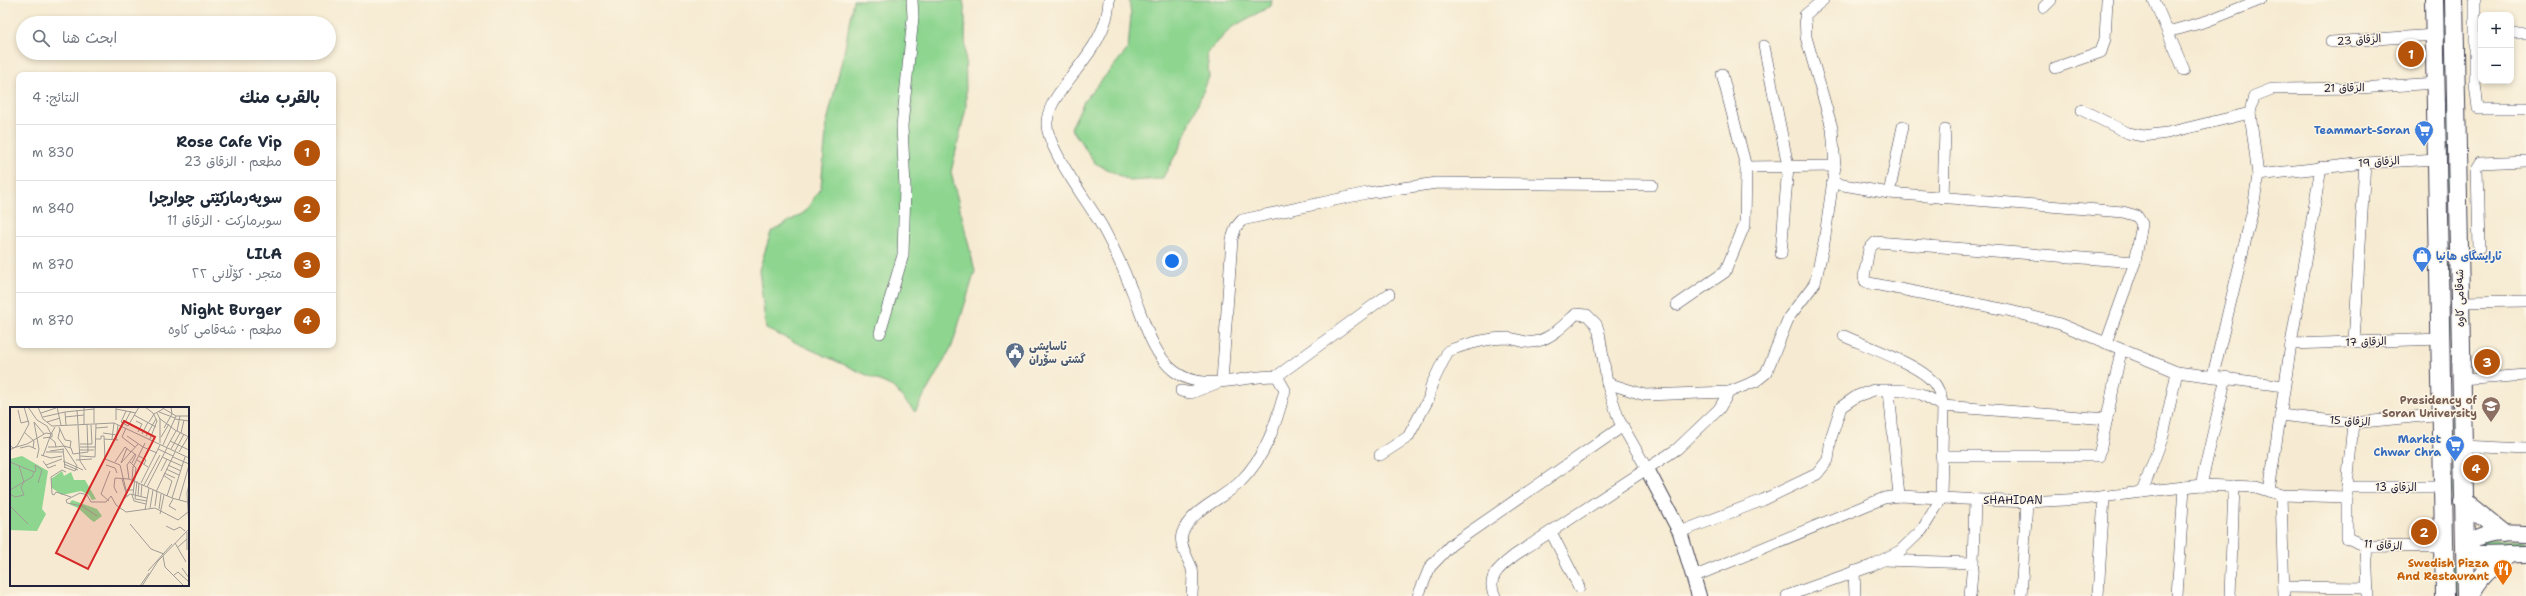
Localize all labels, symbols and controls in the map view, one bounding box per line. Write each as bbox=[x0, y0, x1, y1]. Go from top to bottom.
map controls bbox=[2478, 12, 2514, 84]
button: + bbox=[2478, 12, 2514, 48]
search box bbox=[16, 16, 336, 60]
icon: search bbox=[30, 27, 52, 49]
text: ابحث هنا bbox=[62, 28, 117, 48]
street label: الزقاق 23 bbox=[2336, 31, 2382, 49]
pin: 1 bbox=[2398, 39, 2424, 69]
button: − bbox=[2478, 48, 2514, 84]
street label: الزقاق 21 bbox=[2323, 80, 2365, 96]
text: بالقرب منك bbox=[240, 86, 320, 108]
text: النتائج: 4 bbox=[32, 89, 79, 106]
supermarket icon: Teammart-Soran bbox=[2413, 119, 2435, 147]
place label: Teammart-Soran bbox=[2314, 123, 2411, 138]
text: Rose Cafe Vip bbox=[176, 132, 282, 152]
text: 830 m bbox=[32, 144, 74, 161]
text: 1 bbox=[304, 144, 310, 161]
text: مطعم · الزقاق 23 bbox=[184, 153, 282, 170]
street label: الزقاق 19 bbox=[2358, 153, 2400, 171]
text: سوپەرمارکێتی چوارچرا bbox=[149, 188, 282, 208]
text: 840 m bbox=[32, 200, 74, 217]
text: 2 bbox=[302, 200, 312, 217]
text: سوبرماركت · الزقاق 11 bbox=[167, 212, 282, 229]
text: LILA bbox=[246, 244, 282, 264]
shop icon: ئارایشگای هانیا bbox=[2411, 245, 2433, 273]
place label: ئارایشگای هانیا bbox=[2436, 249, 2502, 264]
your location bbox=[1162, 251, 1182, 271]
text: 870 m bbox=[32, 256, 74, 273]
text: 3 bbox=[302, 256, 312, 273]
text: متجر · کۆڵانی ٢٢ bbox=[192, 265, 282, 282]
street label: شەقامی کاوە bbox=[2452, 269, 2468, 327]
text: Night Burger bbox=[181, 300, 282, 320]
text: 870 m bbox=[32, 312, 74, 329]
text: 4 bbox=[302, 312, 312, 329]
text: مطعم · شەقامی کاوە bbox=[168, 321, 282, 338]
street label: الزقاق 17 bbox=[2345, 334, 2387, 350]
place label: ئاسایشی گشتی سۆران bbox=[1029, 339, 1086, 367]
public building icon: ئاسایشی گشتی سۆران bbox=[1004, 341, 1026, 369]
pin: 3 bbox=[2474, 347, 2500, 377]
place label: Presidency of Soran University bbox=[2382, 393, 2478, 421]
school or university icon: Presidency of Soran University bbox=[2480, 395, 2502, 423]
inset map bbox=[10, 407, 189, 586]
street label: الزقاق 15 bbox=[2329, 412, 2371, 430]
place label: Market Chwar Chra bbox=[2374, 432, 2442, 460]
supermarket icon: Market Chwar Chra bbox=[2444, 434, 2466, 462]
pin: 4 bbox=[2463, 453, 2489, 483]
street label: الزقاق 13 bbox=[2375, 480, 2417, 495]
street label: SHAHIDAN bbox=[1983, 493, 2043, 508]
pin: 2 bbox=[2411, 517, 2437, 547]
street label: الزقاق 11 bbox=[2363, 536, 2403, 554]
place label: Swedish Pizza And Restaurant bbox=[2397, 556, 2490, 584]
restaurant icon: Swedish Pizza And Restaurant bbox=[2492, 558, 2514, 586]

